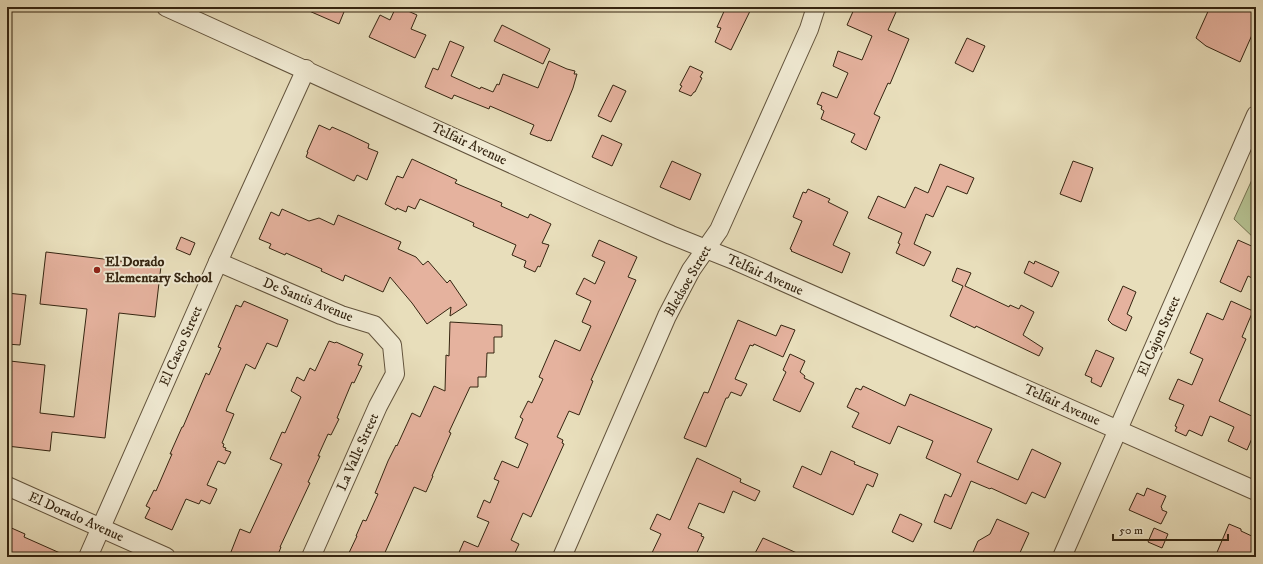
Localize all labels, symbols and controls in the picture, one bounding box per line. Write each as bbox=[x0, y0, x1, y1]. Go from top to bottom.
street label: Telfair Avenue bbox=[428, 119, 510, 170]
street label: Bledsoe Street bbox=[660, 242, 716, 320]
street label: Telfair Avenue bbox=[724, 250, 806, 300]
place label: El Dorado Elementary School bbox=[105, 253, 213, 287]
marker: El Dorado Elementary School bbox=[92, 265, 102, 275]
street label: De Santis Avenue bbox=[260, 274, 356, 326]
street label: El Cajon Street bbox=[1133, 293, 1185, 379]
street label: El Casco Street bbox=[155, 303, 207, 389]
street label: Telfair Avenue bbox=[1021, 380, 1103, 430]
street label: La Valle Street bbox=[333, 410, 383, 494]
street label: El Dorado Avenue bbox=[25, 488, 127, 546]
scale bar bbox=[1113, 516, 1228, 542]
text: 50 m bbox=[1119, 523, 1143, 538]

